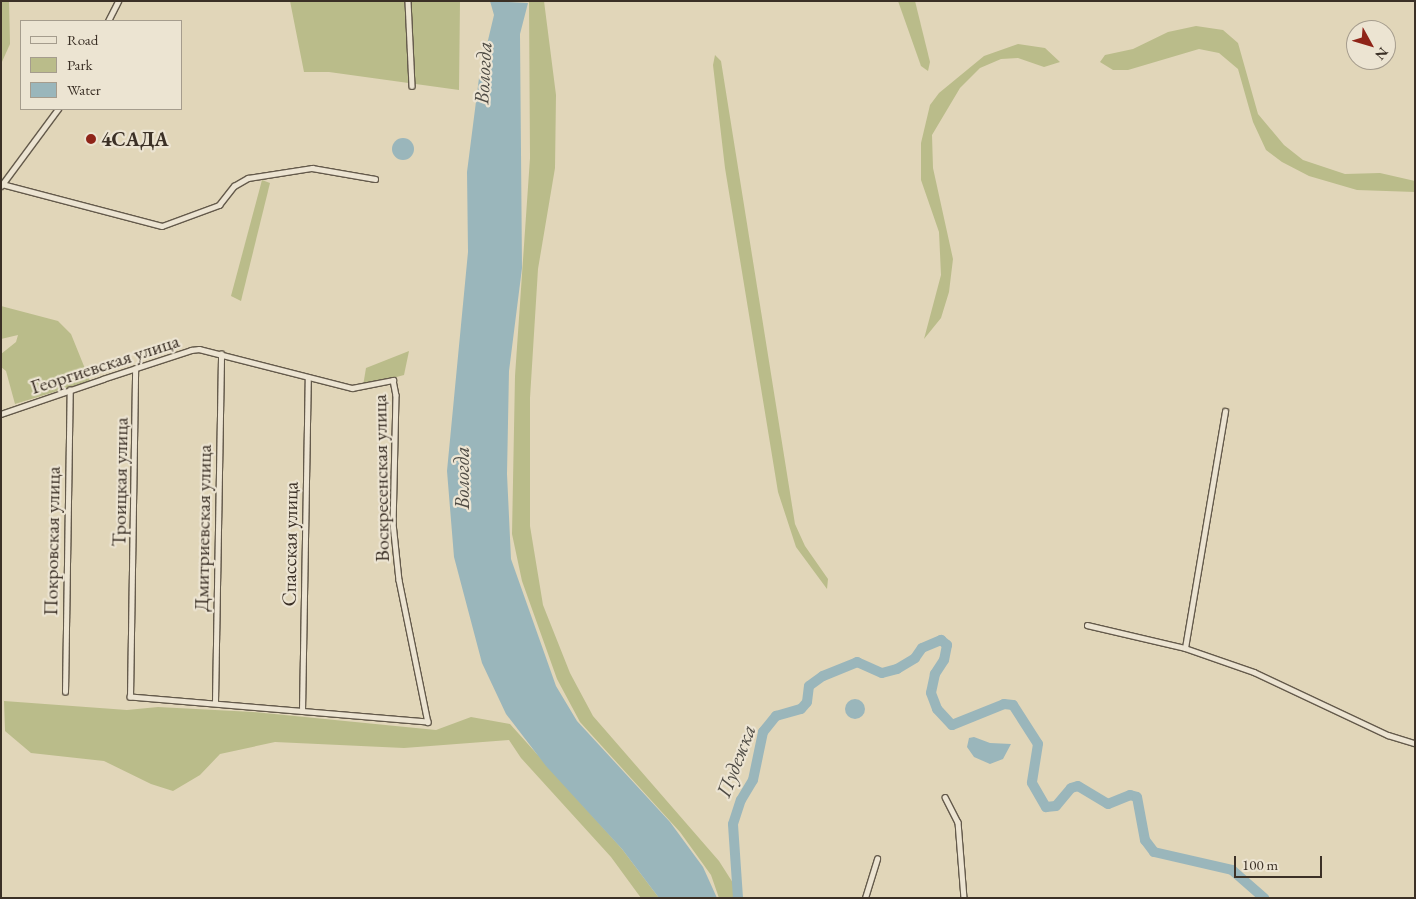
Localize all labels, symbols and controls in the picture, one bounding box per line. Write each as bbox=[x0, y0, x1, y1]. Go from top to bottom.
legend bbox=[20, 20, 182, 110]
north arrow bbox=[1346, 20, 1396, 70]
text: Road bbox=[67, 30, 98, 49]
water label: Вологда bbox=[469, 41, 497, 105]
text: N bbox=[1371, 44, 1392, 64]
text: Park bbox=[67, 55, 93, 74]
text: Water bbox=[67, 80, 101, 99]
place label: 4САДА bbox=[101, 127, 169, 151]
marker: 4САДА bbox=[85, 133, 97, 145]
street label: Георгиевская улица bbox=[28, 329, 182, 399]
street label: Воскресенская улица bbox=[368, 394, 394, 562]
street label: Троицкая улица bbox=[107, 417, 133, 547]
street label: Дмитриевская улица bbox=[190, 444, 216, 612]
water label: Вологда bbox=[449, 447, 475, 509]
street label: Покровская улица bbox=[39, 466, 65, 616]
street label: Спасская улица bbox=[277, 481, 303, 607]
water label: Пудежка bbox=[711, 721, 761, 801]
scale bar bbox=[1236, 846, 1324, 878]
text: 100 m bbox=[1242, 855, 1278, 874]

